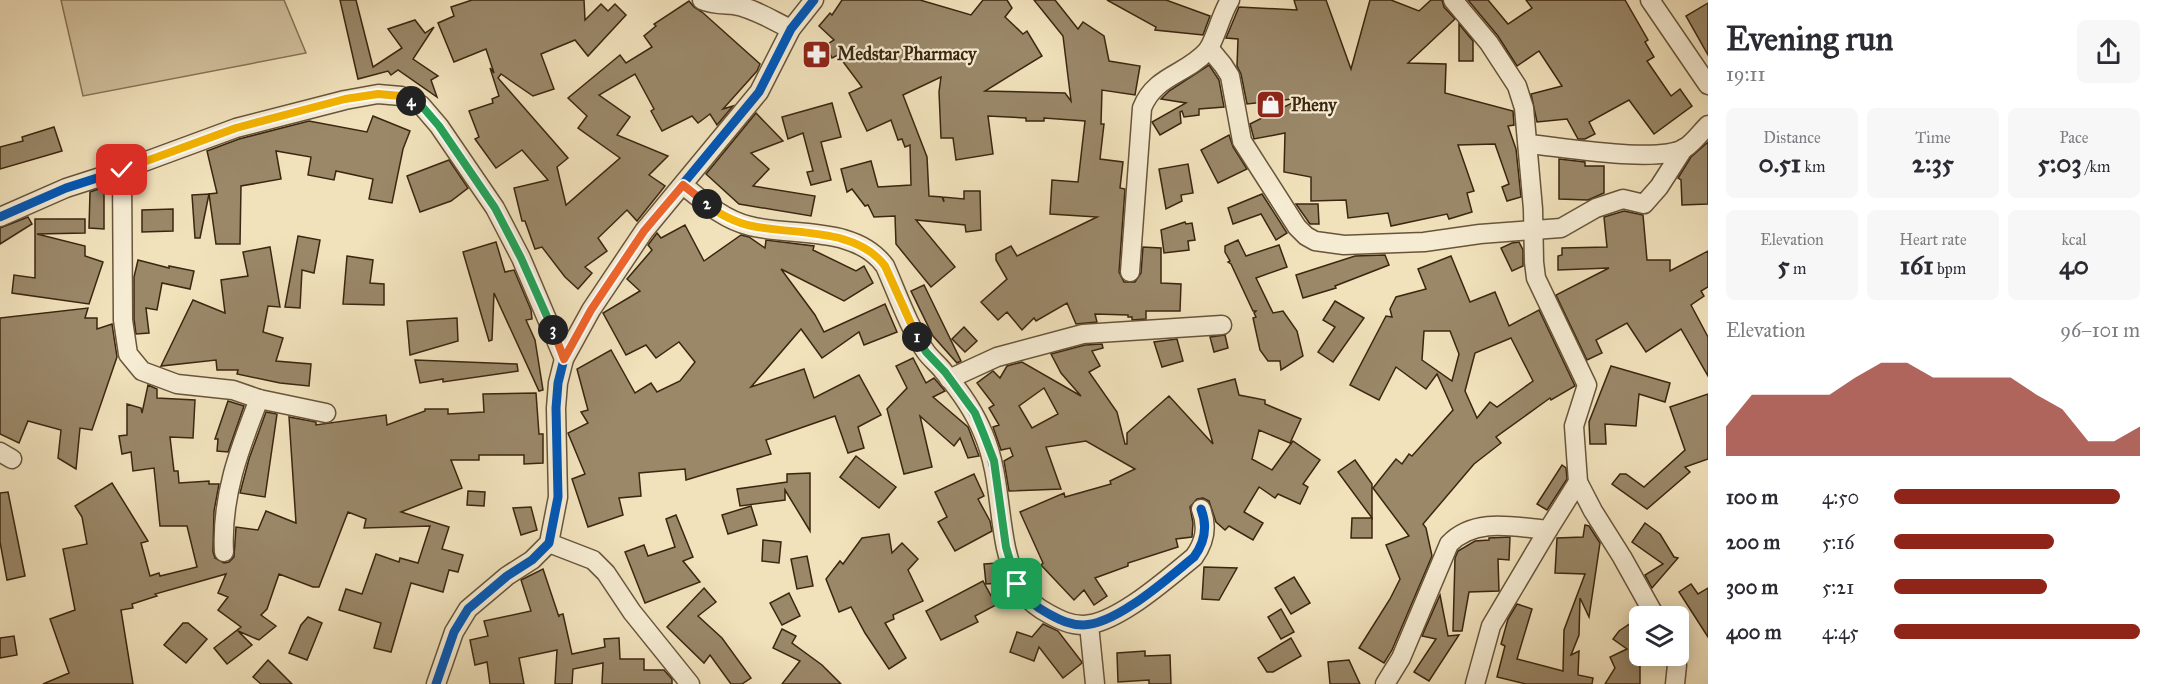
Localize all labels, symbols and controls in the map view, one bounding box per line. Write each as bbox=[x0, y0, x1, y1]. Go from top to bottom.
text: Evening run bbox=[1726, 19, 1893, 59]
button: share bbox=[2077, 20, 2140, 83]
pharmacy icon: Medstar Pharmacy bbox=[800, 38, 832, 70]
place label: Medstar Pharmacy bbox=[837, 43, 978, 66]
text: 19:11 bbox=[1726, 62, 1765, 86]
pin: 4 bbox=[396, 86, 426, 116]
shop icon: Pheny bbox=[1254, 89, 1286, 121]
text: 4 bbox=[407, 91, 415, 110]
place label: Pheny bbox=[1291, 94, 1338, 117]
text: Distance bbox=[1763, 128, 1821, 147]
text: Time bbox=[1915, 128, 1951, 147]
text: Pace bbox=[2059, 128, 2089, 147]
pin bbox=[96, 144, 147, 195]
text: 0.51 bbox=[1759, 147, 1801, 179]
text: 2:35 bbox=[1912, 147, 1954, 179]
text: 5:03 bbox=[2038, 147, 2082, 179]
icon: check bbox=[105, 153, 138, 186]
text: km bbox=[1801, 157, 1825, 176]
text: /km bbox=[2082, 157, 2110, 176]
pin: 2 bbox=[692, 189, 722, 219]
text: 2 bbox=[703, 194, 711, 213]
text: Elevation bbox=[1760, 230, 1824, 249]
text: Heart rate bbox=[1899, 230, 1967, 249]
text: kcal bbox=[2061, 230, 2087, 249]
text: 5 bbox=[1778, 249, 1790, 281]
text: 161 bbox=[1900, 249, 1934, 281]
text: 40 bbox=[2059, 249, 2089, 281]
text: m bbox=[1790, 259, 1806, 278]
text: bpm bbox=[1934, 259, 1966, 278]
pin: 3 bbox=[538, 315, 568, 345]
text: Elevation bbox=[1726, 318, 1805, 342]
text: 96–101 m bbox=[2060, 318, 2140, 342]
text: 3 bbox=[550, 320, 556, 339]
pin: 1 bbox=[902, 322, 932, 352]
text: 1 bbox=[914, 327, 920, 346]
text: 100 m bbox=[1726, 485, 1778, 509]
text: 4:50 bbox=[1822, 485, 1859, 509]
text: 200 m bbox=[1726, 530, 1780, 554]
text: 5:16 bbox=[1822, 530, 1854, 554]
pin bbox=[991, 558, 1042, 609]
icon: arrive bbox=[1000, 567, 1033, 600]
text: 300 m bbox=[1726, 575, 1778, 599]
text: 5:21 bbox=[1822, 575, 1854, 599]
map controls bbox=[1629, 606, 1689, 666]
button: layers bbox=[1629, 606, 1689, 666]
text: 400 m bbox=[1726, 620, 1782, 644]
text: 4:45 bbox=[1822, 620, 1859, 644]

